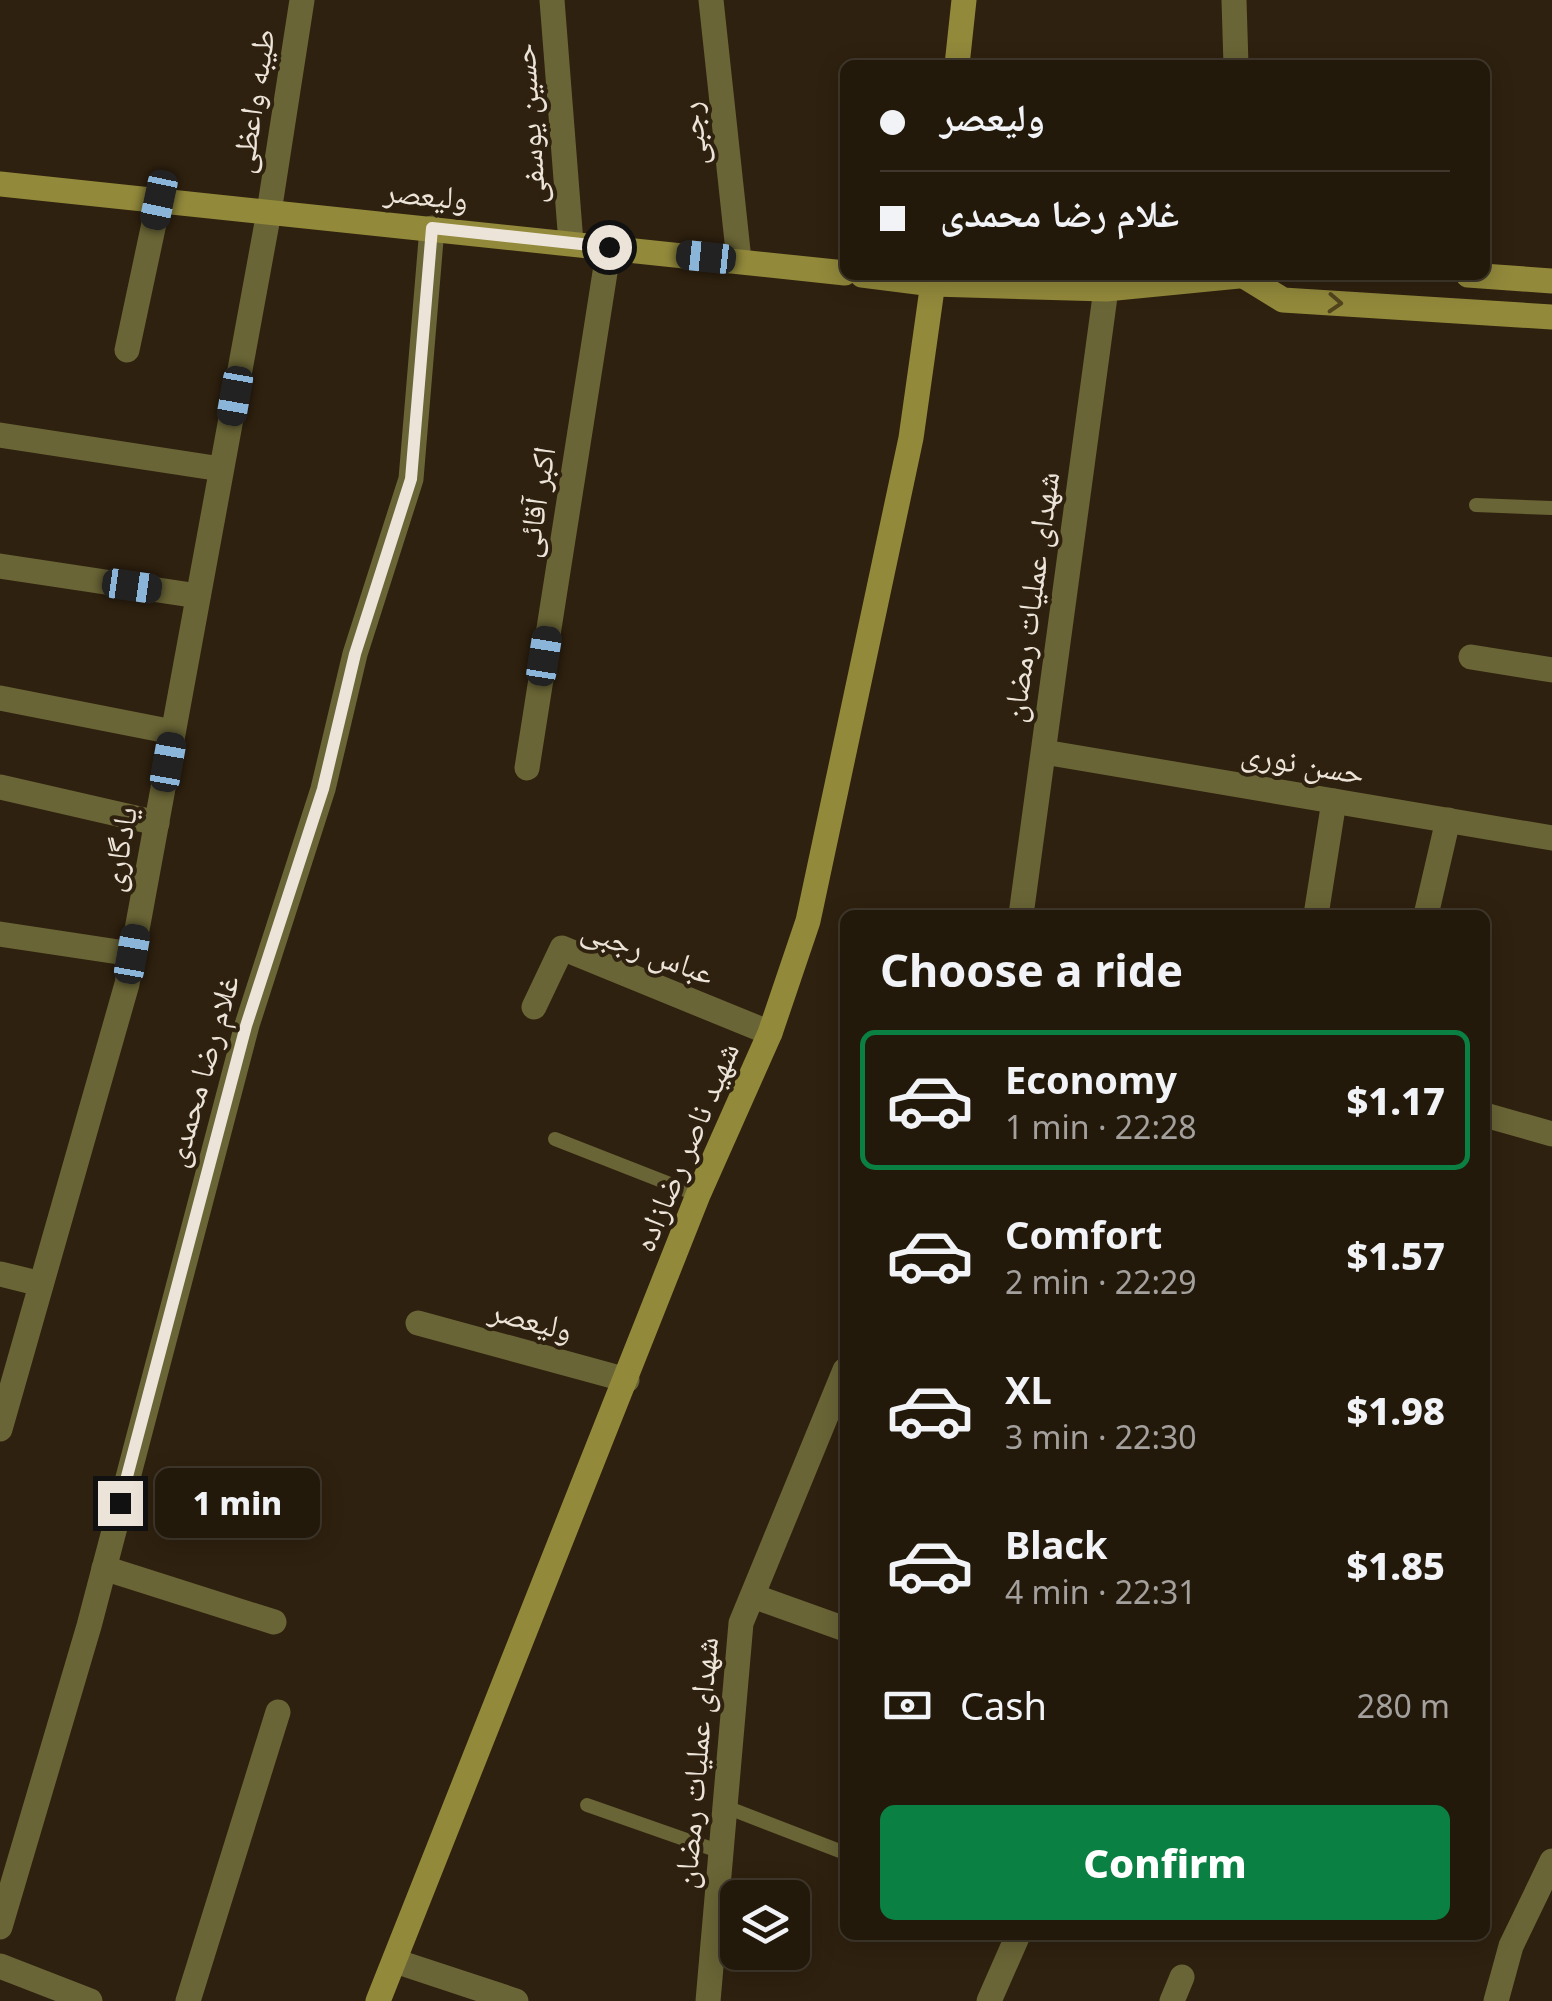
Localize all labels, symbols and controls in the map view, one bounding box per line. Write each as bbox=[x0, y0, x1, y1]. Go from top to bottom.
street label: طیبه واعظی bbox=[219, 25, 284, 176]
street label: حسین یوسفی bbox=[500, 42, 555, 206]
text: ولیعصر bbox=[940, 90, 1045, 142]
street label: رجبی bbox=[667, 100, 716, 168]
car bbox=[138, 168, 180, 232]
street label: ولیعصر bbox=[381, 168, 470, 219]
text: غلام رضا محمدی bbox=[940, 186, 1179, 238]
route start bbox=[587, 225, 632, 270]
car bbox=[675, 239, 737, 275]
one-way arrow bbox=[1327, 292, 1343, 313]
car bbox=[215, 364, 255, 428]
street label: اکبر آقائی bbox=[505, 443, 564, 560]
street label: شهدای عملیات رمضان bbox=[991, 469, 1068, 725]
car bbox=[100, 567, 164, 605]
car bbox=[524, 624, 564, 688]
car bbox=[148, 730, 188, 794]
street label: حسن نوری bbox=[1238, 730, 1368, 794]
street label: یادگاری bbox=[89, 803, 146, 895]
street label: عباس رجبی bbox=[576, 906, 721, 993]
car bbox=[112, 922, 152, 986]
text: Choose a ride bbox=[880, 939, 1183, 1000]
street label: غلام رضا محمدی bbox=[153, 970, 249, 1172]
street label: شهید ناصر رضازاده bbox=[621, 1035, 748, 1258]
text: Economy bbox=[1005, 1053, 1177, 1105]
icon: car bbox=[885, 1055, 975, 1145]
text: $1.17 bbox=[1346, 1074, 1445, 1126]
text: 1 min · 22:28 bbox=[1005, 1105, 1197, 1148]
text: Comfort bbox=[1005, 1208, 1162, 1260]
icon: car bbox=[885, 1210, 975, 1300]
text: $1.57 bbox=[1346, 1229, 1445, 1281]
text: 2 min · 22:29 bbox=[1005, 1260, 1197, 1303]
street label: ولیعصر bbox=[484, 1287, 578, 1350]
text: XL bbox=[1005, 1363, 1052, 1415]
icon: car bbox=[885, 1365, 975, 1455]
text: $1.98 bbox=[1346, 1384, 1445, 1436]
text: 3 min · 22:30 bbox=[1005, 1415, 1197, 1458]
callout: 1 min bbox=[155, 1468, 320, 1538]
route end bbox=[98, 1481, 143, 1526]
text: 1 min bbox=[193, 1481, 282, 1524]
text: Black bbox=[1005, 1518, 1108, 1570]
icon: car bbox=[885, 1520, 975, 1610]
text: $1.85 bbox=[1346, 1539, 1445, 1591]
text: 4 min · 22:31 bbox=[1005, 1570, 1197, 1613]
street label: شهدای عملیات رمضان bbox=[662, 1635, 727, 1891]
icon: cash bbox=[880, 1678, 935, 1733]
text: Cash bbox=[960, 1679, 1047, 1731]
text: 280 m bbox=[1357, 1684, 1450, 1727]
button: Confirm bbox=[880, 1805, 1450, 1920]
map controls bbox=[720, 1880, 810, 1970]
button: layers bbox=[720, 1880, 810, 1970]

